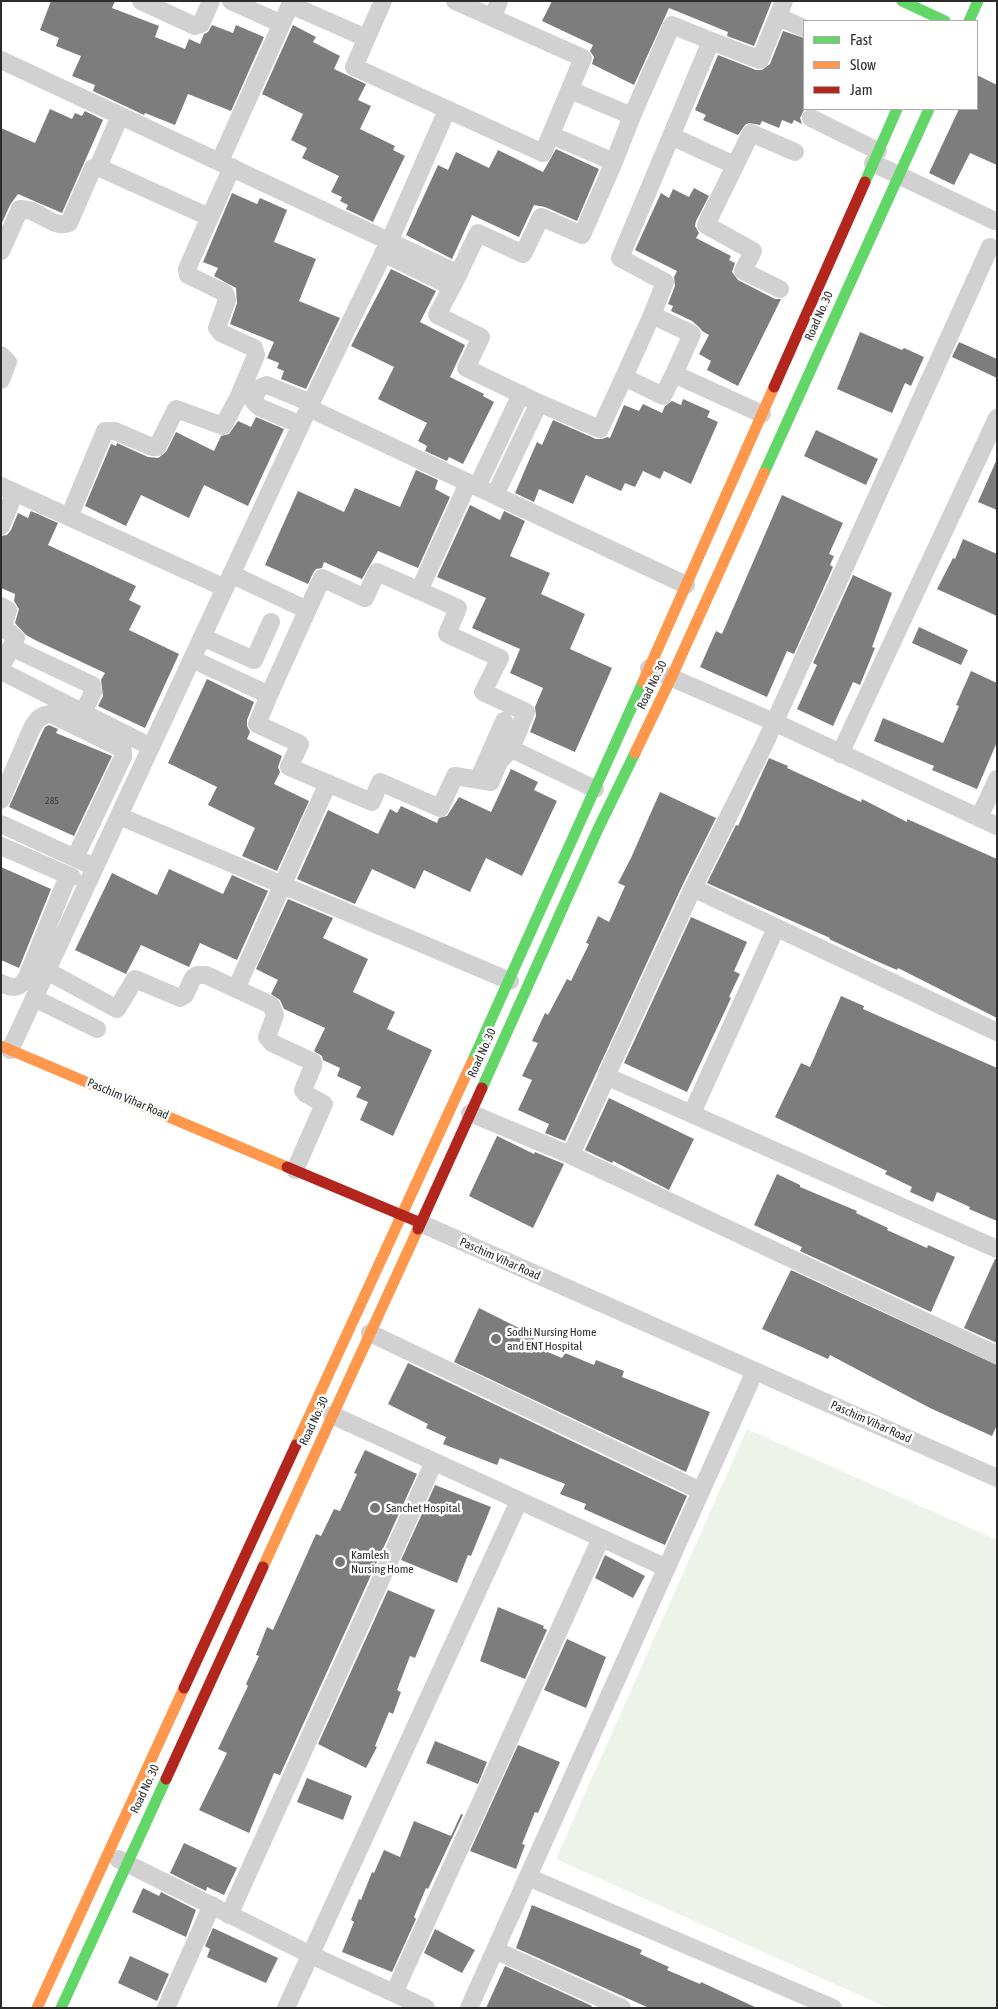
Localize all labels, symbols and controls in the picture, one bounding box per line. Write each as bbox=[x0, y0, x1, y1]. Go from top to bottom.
legend bbox=[803, 20, 978, 110]
text: Fast bbox=[850, 31, 872, 48]
text: Slow bbox=[850, 56, 876, 73]
text: Jam bbox=[850, 81, 873, 98]
street label: Road No. 30 bbox=[802, 289, 836, 343]
street label: Road No. 30 bbox=[634, 658, 670, 712]
house number: 285 bbox=[45, 795, 59, 807]
street label: Road No. 30 bbox=[465, 1026, 499, 1080]
street label: Paschim Vihar Road bbox=[85, 1075, 171, 1123]
street label: Paschim Vihar Road bbox=[457, 1235, 543, 1283]
place label: Sodhi Nursing Home and ENT Hospital bbox=[507, 1325, 596, 1353]
marker: Sodhi Nursing Home and ENT Hospital bbox=[489, 1332, 503, 1346]
street label: Road No. 30 bbox=[296, 1394, 332, 1448]
street label: Paschim Vihar Road bbox=[828, 1398, 914, 1446]
marker: Sanchet Hospital bbox=[368, 1501, 382, 1515]
place label: Sanchet Hospital bbox=[386, 1501, 461, 1515]
place label: Kamlesh Nursing Home bbox=[351, 1548, 414, 1576]
marker: Kamlesh Nursing Home bbox=[333, 1555, 347, 1569]
street label: Road No. 30 bbox=[127, 1762, 163, 1816]

